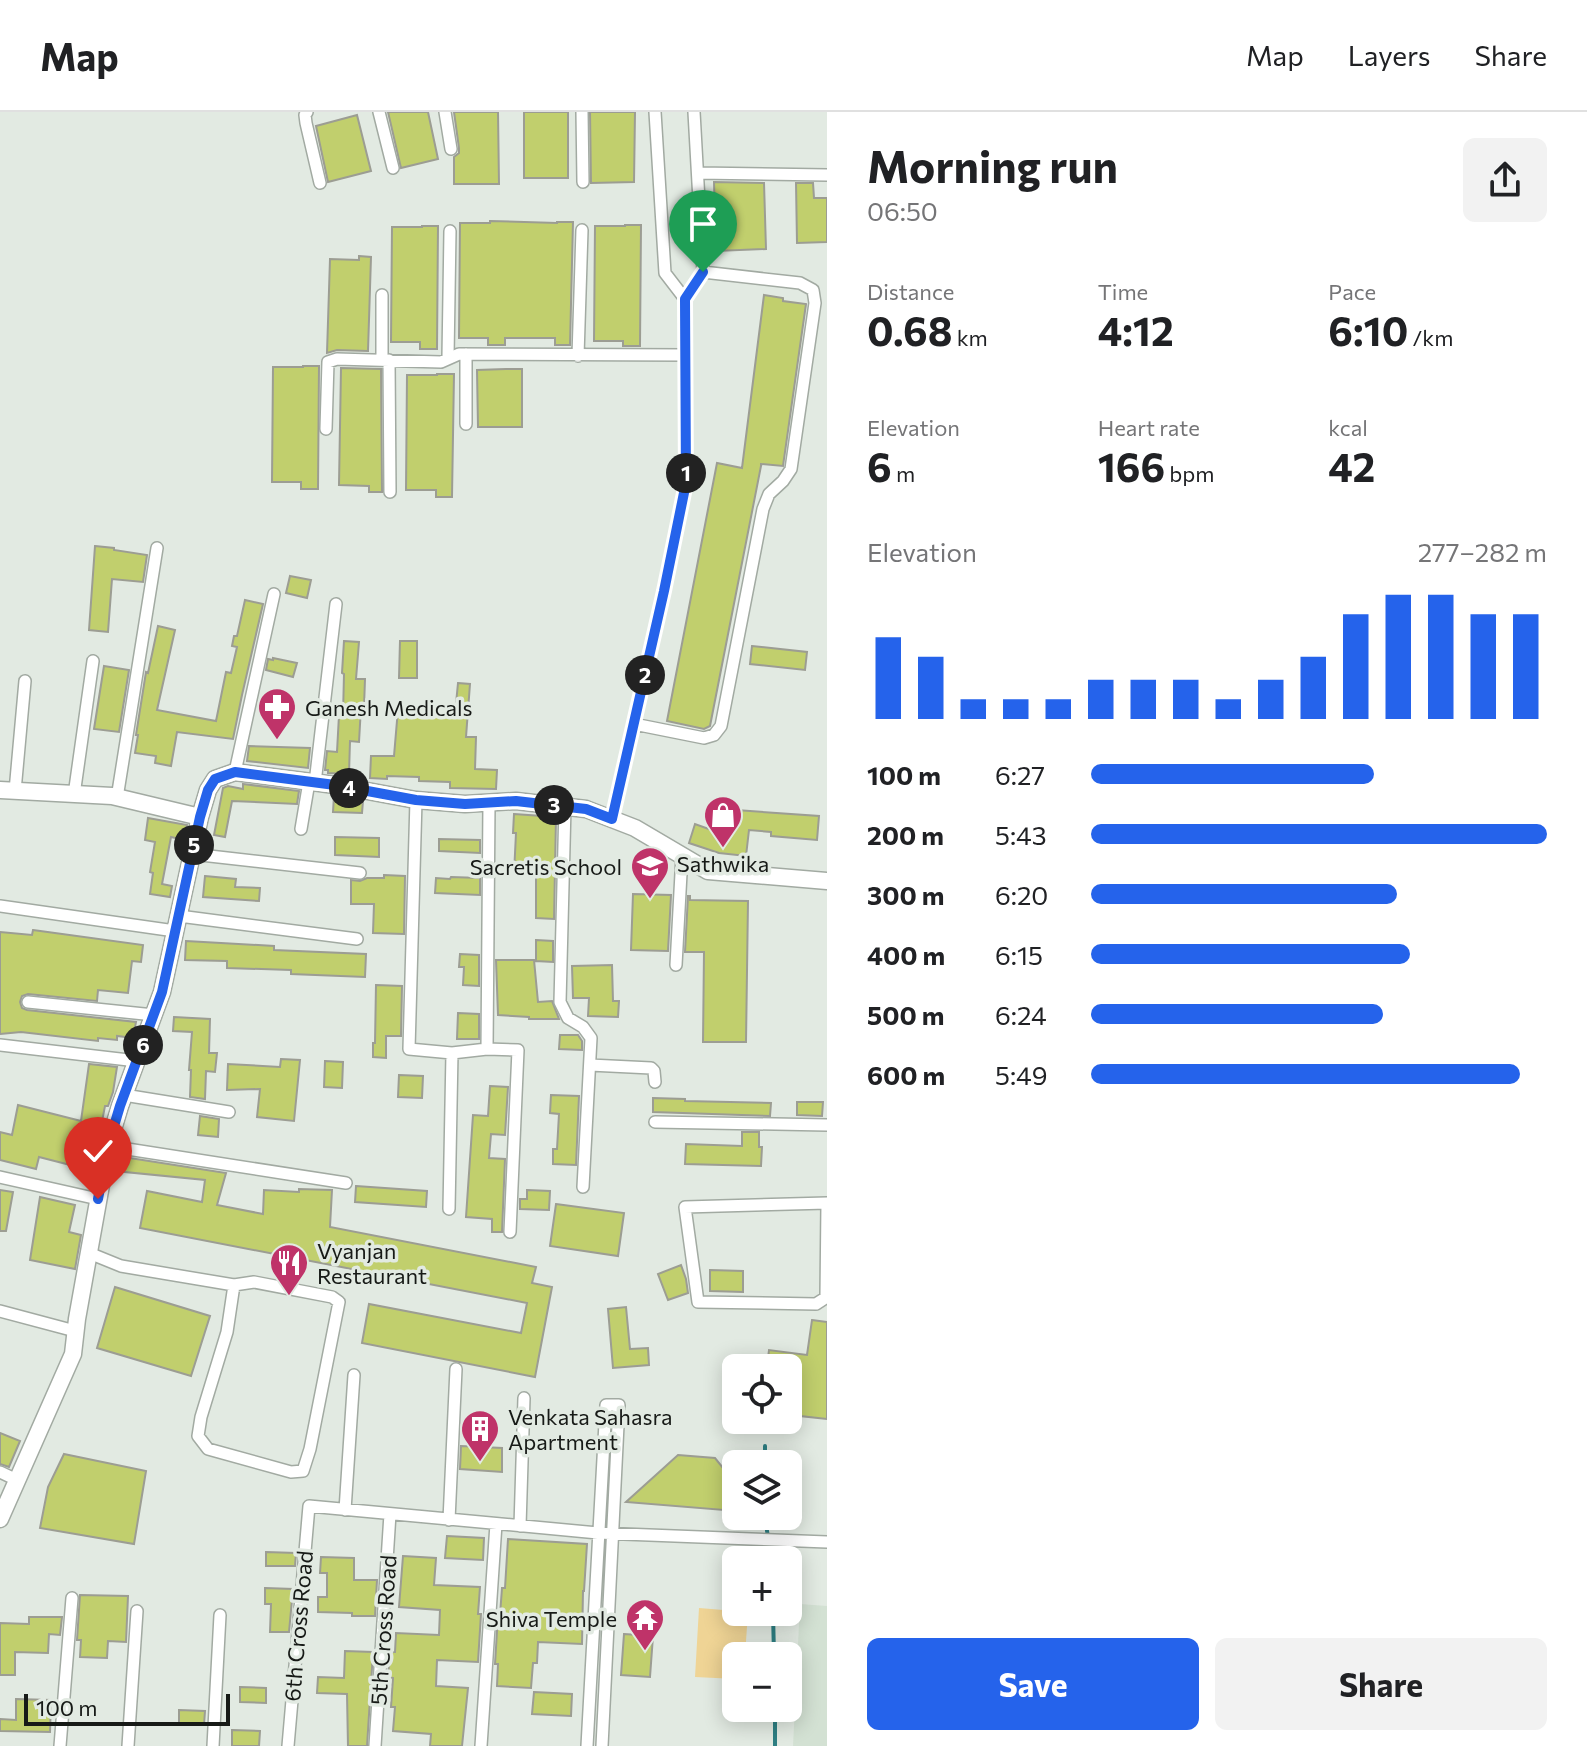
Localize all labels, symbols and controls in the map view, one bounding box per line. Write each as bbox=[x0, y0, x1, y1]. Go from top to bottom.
text: Map bbox=[40, 32, 119, 79]
text: Map bbox=[1246, 38, 1304, 72]
text: Layers bbox=[1348, 38, 1430, 72]
text: Share bbox=[1474, 38, 1547, 72]
text: Morning run bbox=[867, 138, 1118, 192]
button: share bbox=[1463, 138, 1547, 222]
pin bbox=[669, 190, 737, 272]
text: 06:50 bbox=[867, 195, 938, 226]
icon: arrive bbox=[681, 202, 725, 246]
text: Distance bbox=[867, 278, 954, 305]
text: Time bbox=[1098, 278, 1148, 305]
text: Pace bbox=[1328, 278, 1376, 305]
text: 0.68 bbox=[867, 305, 952, 354]
text: 4:12 bbox=[1098, 305, 1174, 354]
text: 6:10 bbox=[1328, 305, 1408, 354]
text: km bbox=[952, 324, 988, 351]
text: /km bbox=[1408, 324, 1453, 351]
text: Elevation bbox=[867, 414, 960, 441]
text: Heart rate bbox=[1098, 414, 1200, 441]
text: kcal bbox=[1328, 414, 1368, 441]
text: 6 bbox=[867, 441, 892, 490]
text: 166 bbox=[1098, 441, 1165, 490]
text: 42 bbox=[1328, 441, 1375, 490]
pin: 1 bbox=[666, 453, 706, 493]
text: 1 bbox=[681, 459, 691, 486]
text: m bbox=[892, 460, 915, 487]
text: bpm bbox=[1165, 460, 1215, 487]
text: Elevation bbox=[867, 536, 977, 567]
text: 277–282 m bbox=[1418, 536, 1547, 567]
pin: 2 bbox=[625, 655, 665, 695]
text: 2 bbox=[639, 661, 651, 688]
pharmacy icon: Ganesh Medicals bbox=[256, 686, 298, 741]
place label: Ganesh Medicals bbox=[305, 694, 473, 721]
text: 100 m bbox=[867, 759, 941, 790]
text: 6:27 bbox=[995, 759, 1045, 790]
pin: 4 bbox=[329, 768, 369, 808]
text: 4 bbox=[342, 774, 356, 801]
pin: 3 bbox=[534, 785, 574, 825]
text: 3 bbox=[548, 791, 560, 818]
shop icon: Sathwika bbox=[702, 794, 744, 849]
text: 200 m bbox=[867, 819, 944, 850]
text: 5:43 bbox=[995, 819, 1047, 850]
pin: 5 bbox=[174, 825, 214, 865]
text: 5 bbox=[188, 831, 200, 858]
school or university icon: Sacretis School bbox=[629, 845, 671, 900]
place label: Sathwika bbox=[677, 850, 769, 877]
place label: Sacretis School bbox=[470, 853, 622, 880]
text: 300 m bbox=[867, 879, 944, 910]
text: 6:20 bbox=[995, 879, 1048, 910]
text: 400 m bbox=[867, 939, 945, 970]
text: 6:15 bbox=[995, 939, 1043, 970]
text: 500 m bbox=[867, 999, 944, 1030]
text: 6:24 bbox=[995, 999, 1047, 1030]
pin: 6 bbox=[123, 1025, 163, 1065]
text: 6 bbox=[136, 1031, 150, 1058]
text: 600 m bbox=[867, 1059, 945, 1090]
text: 5:49 bbox=[995, 1059, 1047, 1090]
pin bbox=[64, 1117, 132, 1199]
icon: check bbox=[76, 1129, 120, 1173]
place label: Vyanjan Restaurant bbox=[317, 1237, 427, 1289]
restaurant icon: Vyanjan Restaurant bbox=[268, 1242, 310, 1297]
map controls bbox=[722, 1354, 802, 1722]
button: locate bbox=[722, 1354, 802, 1434]
place label: Venkata Sahasra Apartment bbox=[508, 1403, 673, 1455]
building icon: Venkata Sahasra Apartment bbox=[459, 1408, 501, 1463]
button: layers bbox=[722, 1450, 802, 1530]
button: + bbox=[722, 1546, 802, 1626]
street label: 6th Cross Road bbox=[278, 1550, 318, 1702]
street label: 5th Cross Road bbox=[364, 1554, 402, 1706]
temple icon: Shiva Temple bbox=[624, 1597, 666, 1652]
place label: Shiva Temple bbox=[486, 1605, 617, 1632]
button: Save bbox=[867, 1638, 1199, 1730]
button: Share bbox=[1215, 1638, 1547, 1730]
button: − bbox=[722, 1642, 802, 1722]
scale bar bbox=[24, 1690, 230, 1726]
text: 100 m bbox=[36, 1694, 98, 1721]

